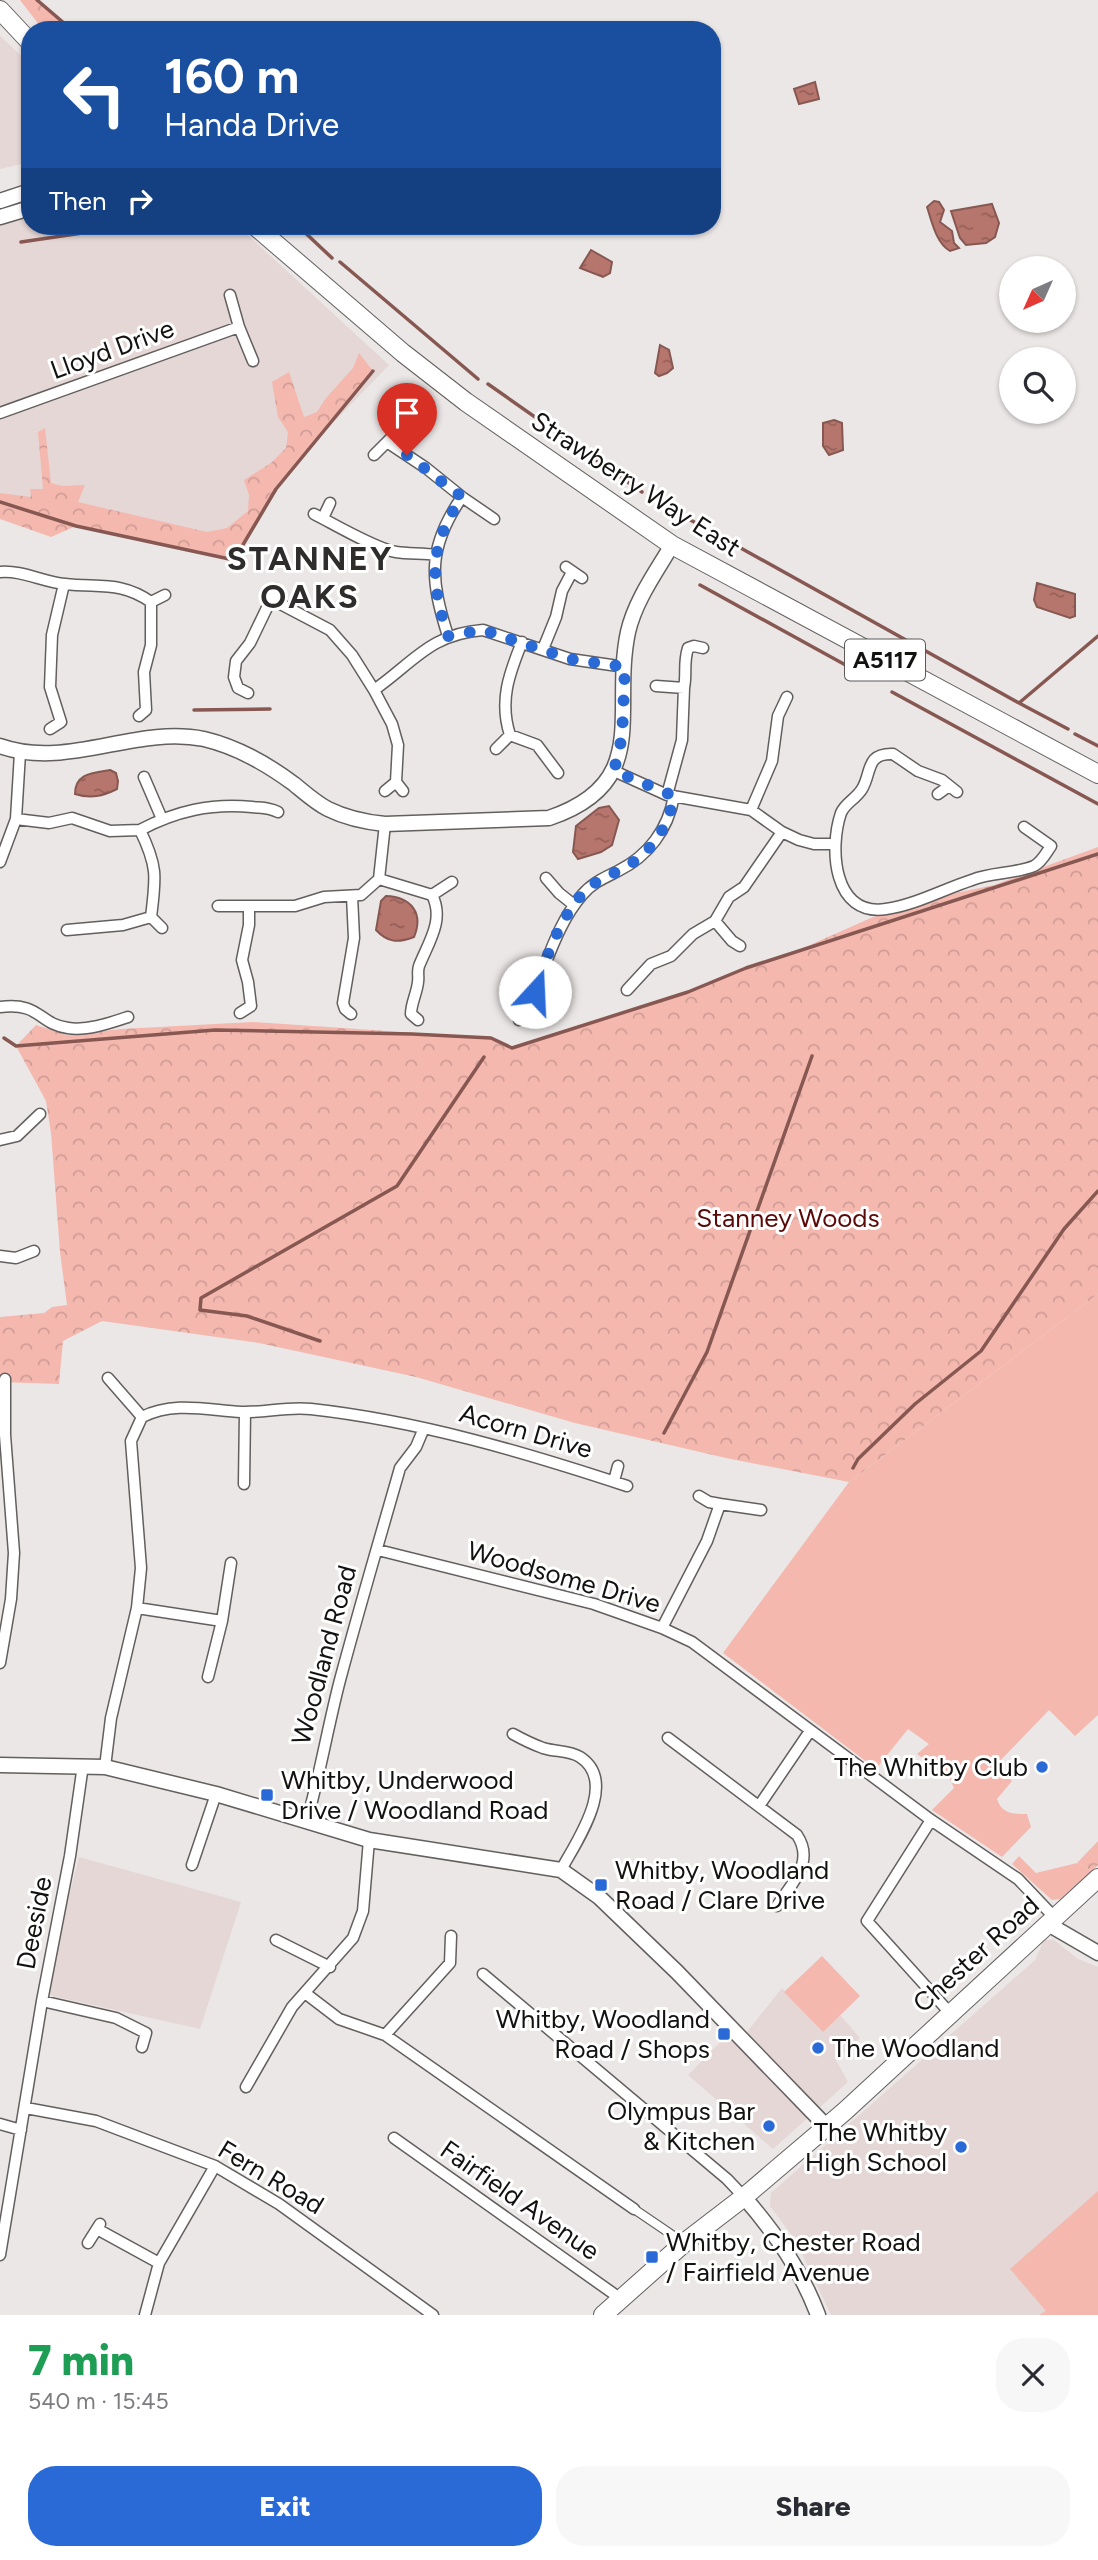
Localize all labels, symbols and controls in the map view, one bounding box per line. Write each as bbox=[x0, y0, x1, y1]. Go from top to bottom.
text: 160 m bbox=[164, 46, 299, 105]
icon: left bbox=[49, 49, 140, 140]
text: Handa Drive bbox=[164, 106, 339, 144]
icon: right bbox=[121, 182, 159, 220]
text: Then bbox=[49, 185, 107, 217]
north arrow bbox=[999, 256, 1076, 332]
map controls bbox=[999, 256, 1076, 424]
street label: Lloyd Drive bbox=[46, 312, 178, 386]
button: search bbox=[999, 347, 1076, 424]
pin bbox=[377, 383, 437, 455]
icon: arrive bbox=[388, 394, 426, 432]
street label: Strawberry Way East bbox=[525, 404, 747, 564]
district label: STANNEY OAKS bbox=[227, 539, 393, 616]
road number: A5117 bbox=[845, 640, 925, 680]
position arrow bbox=[498, 955, 572, 1029]
park label: Stanney Woods bbox=[696, 1202, 880, 1234]
street label: Acorn Drive bbox=[456, 1397, 596, 1465]
street label: Woodsome Drive bbox=[464, 1534, 664, 1620]
street label: Woodland Road bbox=[285, 1562, 363, 1748]
place label: The Whitby Club bbox=[834, 1751, 1028, 1783]
marker: The Whitby Club bbox=[1034, 1759, 1050, 1775]
place label: Whitby, Underwood Drive / Woodland Road bbox=[281, 1764, 548, 1826]
marker: Whitby, Underwood Drive / Woodland Road bbox=[259, 1787, 275, 1803]
place label: Whitby, Woodland Road / Clare Drive bbox=[615, 1854, 829, 1916]
street label: Deeside bbox=[9, 1874, 59, 1972]
marker: Whitby, Woodland Road / Clare Drive bbox=[593, 1877, 609, 1893]
street label: Chester Road bbox=[906, 1889, 1046, 2019]
place label: Whitby, Woodland Road / Shops bbox=[496, 2003, 710, 2065]
marker: Whitby, Woodland Road / Shops bbox=[716, 2026, 732, 2042]
place label: The Woodland bbox=[832, 2032, 1000, 2064]
marker: The Woodland bbox=[810, 2040, 826, 2056]
place label: Olympus Bar & Kitchen bbox=[607, 2095, 755, 2157]
place label: The Whitby High School bbox=[805, 2116, 947, 2178]
marker: Olympus Bar & Kitchen bbox=[761, 2118, 777, 2134]
street label: Fern Road bbox=[212, 2133, 330, 2221]
street label: Fairfield Avenue bbox=[434, 2133, 606, 2267]
marker: The Whitby High School bbox=[953, 2139, 969, 2155]
place label: Whitby, Chester Road / Fairfield Avenue bbox=[666, 2226, 921, 2288]
marker: Whitby, Chester Road / Fairfield Avenue bbox=[644, 2249, 660, 2265]
text: 7 min bbox=[28, 2335, 134, 2386]
button: close bbox=[996, 2338, 1070, 2412]
text: 540 m · 15:45 bbox=[28, 2387, 169, 2415]
button: Exit bbox=[28, 2466, 542, 2546]
button: Share bbox=[556, 2466, 1070, 2546]

